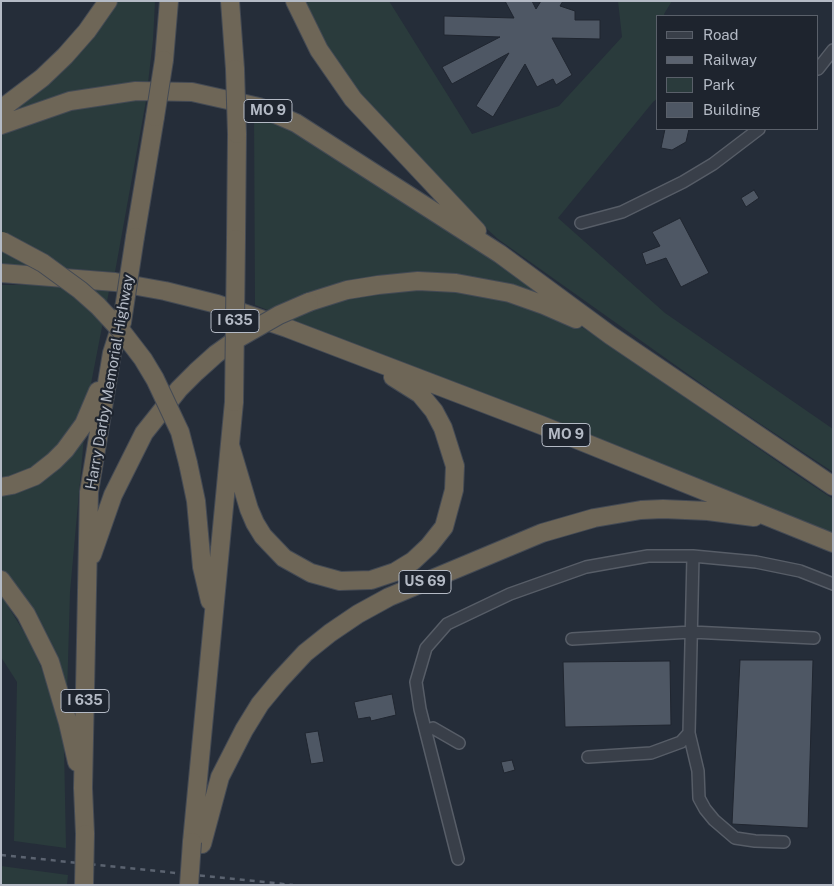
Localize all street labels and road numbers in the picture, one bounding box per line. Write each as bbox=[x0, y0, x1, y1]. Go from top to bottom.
road number: MO 9 bbox=[244, 100, 292, 122]
street label: Harry Darby Memorial Highway bbox=[82, 273, 138, 491]
road number: I 635 bbox=[211, 310, 259, 332]
road number: MO 9 bbox=[542, 424, 590, 446]
road number: US 69 bbox=[399, 570, 451, 594]
road number: I 635 bbox=[61, 689, 109, 712]

